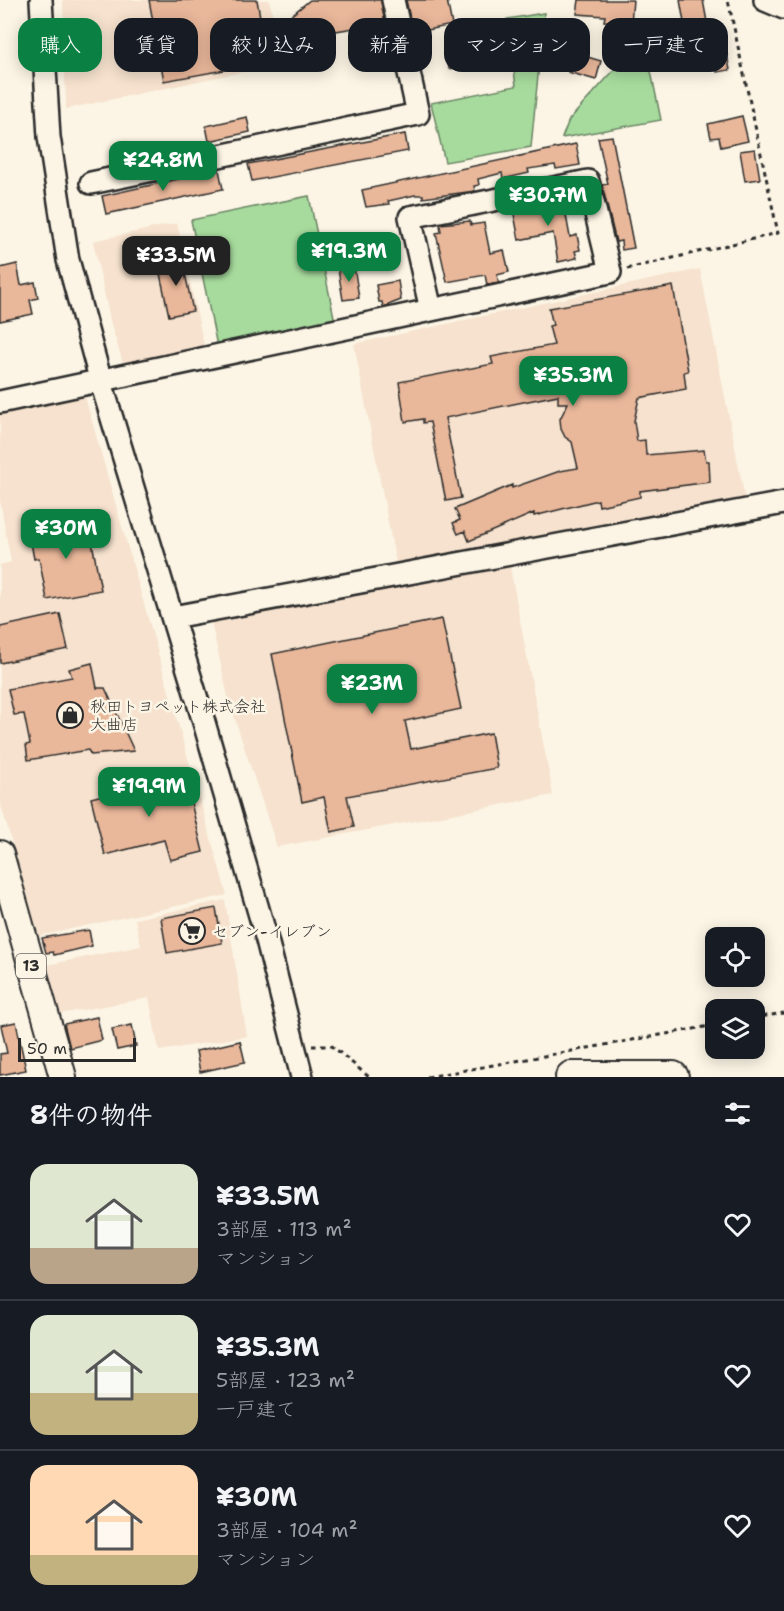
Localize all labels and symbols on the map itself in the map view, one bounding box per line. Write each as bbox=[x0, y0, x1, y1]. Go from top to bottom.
pin: ¥24.8M bbox=[114, 141, 212, 192]
pin: ¥30.7M bbox=[499, 176, 597, 227]
pin: ¥19.3M bbox=[300, 232, 398, 283]
pin: ¥33.5M bbox=[127, 236, 225, 287]
pin: ¥35.3M bbox=[524, 356, 622, 407]
pin: ¥30M bbox=[30, 509, 102, 560]
pin: ¥23M bbox=[336, 664, 408, 715]
place label: 秋田トヨペット株式会社 大曲店 bbox=[90, 696, 266, 735]
shop icon: 秋田トヨペット株式会社 大曲店 bbox=[55, 700, 85, 730]
pin: ¥19.9M bbox=[100, 767, 198, 818]
supermarket icon: セブン-イレブン bbox=[177, 916, 207, 946]
place label: セブン-イレブン bbox=[212, 921, 332, 942]
road number: 13 bbox=[16, 954, 46, 978]
scale bar bbox=[18, 1035, 136, 1062]

